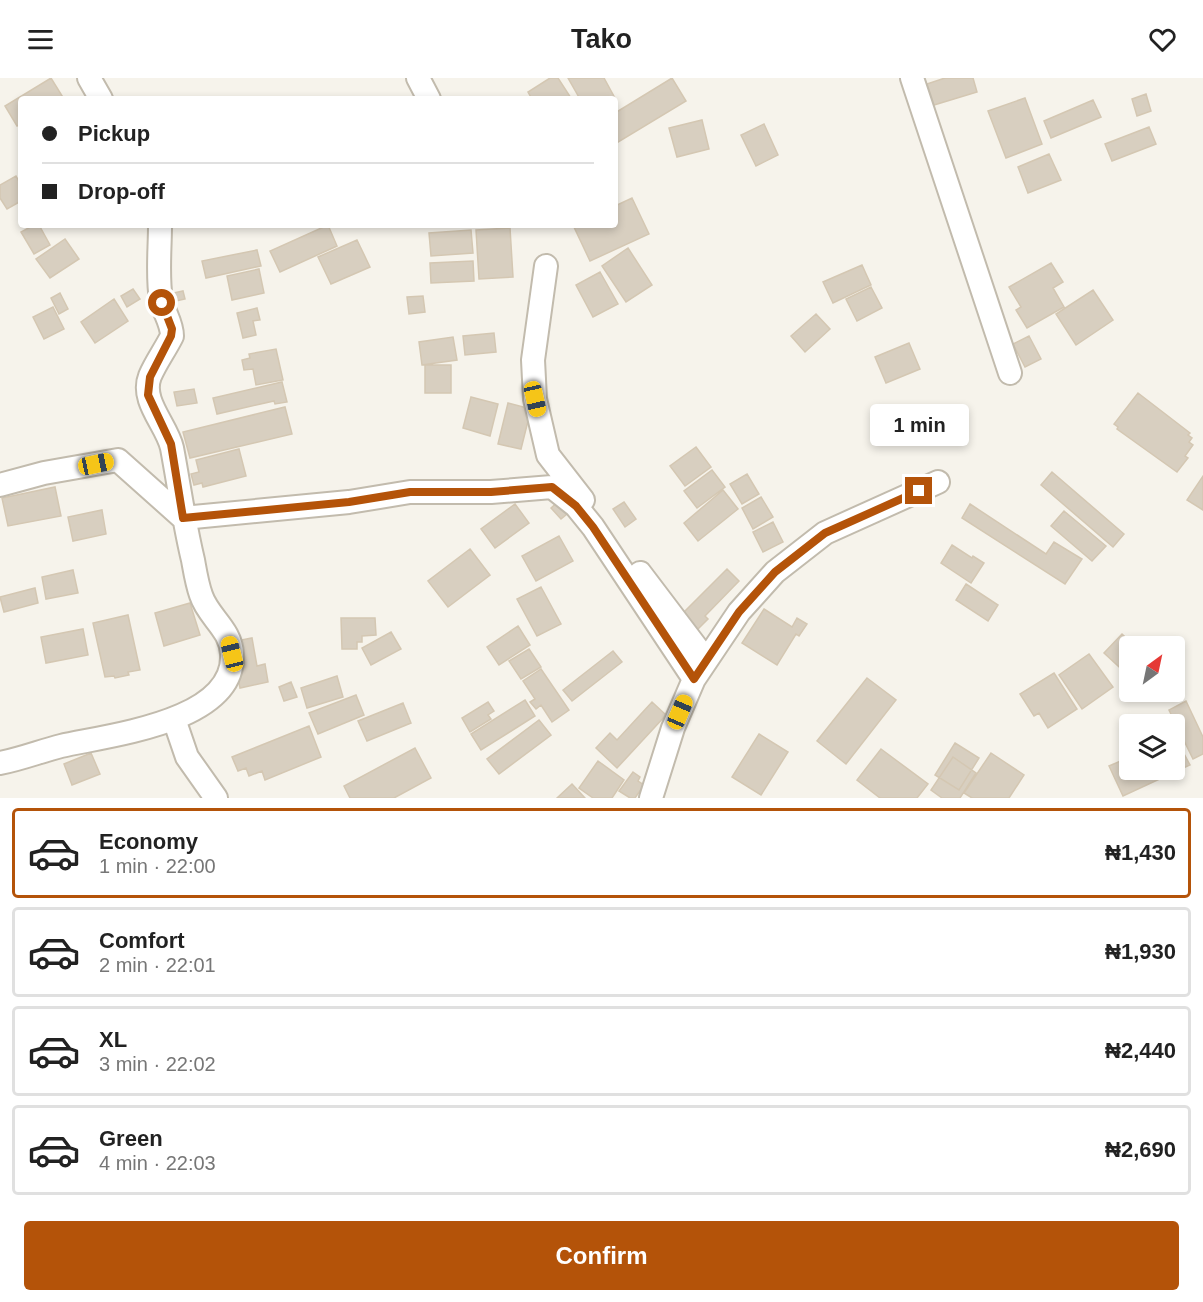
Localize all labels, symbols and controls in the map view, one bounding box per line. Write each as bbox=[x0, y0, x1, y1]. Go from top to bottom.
icon: menu bbox=[24, 23, 57, 56]
icon: heart bbox=[1146, 23, 1179, 56]
text: Tako bbox=[571, 24, 632, 54]
text: Pickup bbox=[78, 121, 150, 146]
text: Drop-off bbox=[78, 179, 165, 204]
route start bbox=[148, 289, 175, 316]
car bbox=[522, 379, 548, 419]
callout: 1 min bbox=[870, 404, 968, 446]
text: 1 min bbox=[893, 414, 946, 436]
car bbox=[77, 451, 115, 477]
route end bbox=[905, 477, 932, 504]
car bbox=[219, 634, 245, 674]
north arrow bbox=[1119, 636, 1185, 702]
map controls bbox=[1119, 636, 1185, 780]
car bbox=[665, 692, 695, 732]
button: layers bbox=[1119, 714, 1185, 780]
icon: car bbox=[27, 826, 81, 880]
text: Economy bbox=[99, 829, 198, 854]
text: ₦1,430 bbox=[1105, 840, 1176, 865]
text: 1 min · 22:00 bbox=[99, 855, 216, 877]
icon: car bbox=[27, 925, 81, 979]
text: Comfort bbox=[99, 928, 185, 953]
text: ₦1,930 bbox=[1105, 939, 1176, 964]
text: 2 min · 22:01 bbox=[99, 954, 216, 976]
icon: car bbox=[27, 1024, 81, 1078]
text: XL bbox=[99, 1027, 127, 1052]
text: ₦2,440 bbox=[1105, 1038, 1176, 1063]
text: 3 min · 22:02 bbox=[99, 1053, 216, 1075]
icon: car bbox=[27, 1123, 81, 1177]
text: Green bbox=[99, 1126, 163, 1151]
text: ₦2,690 bbox=[1105, 1137, 1176, 1162]
text: 4 min · 22:03 bbox=[99, 1152, 216, 1174]
button: Confirm bbox=[24, 1221, 1179, 1290]

